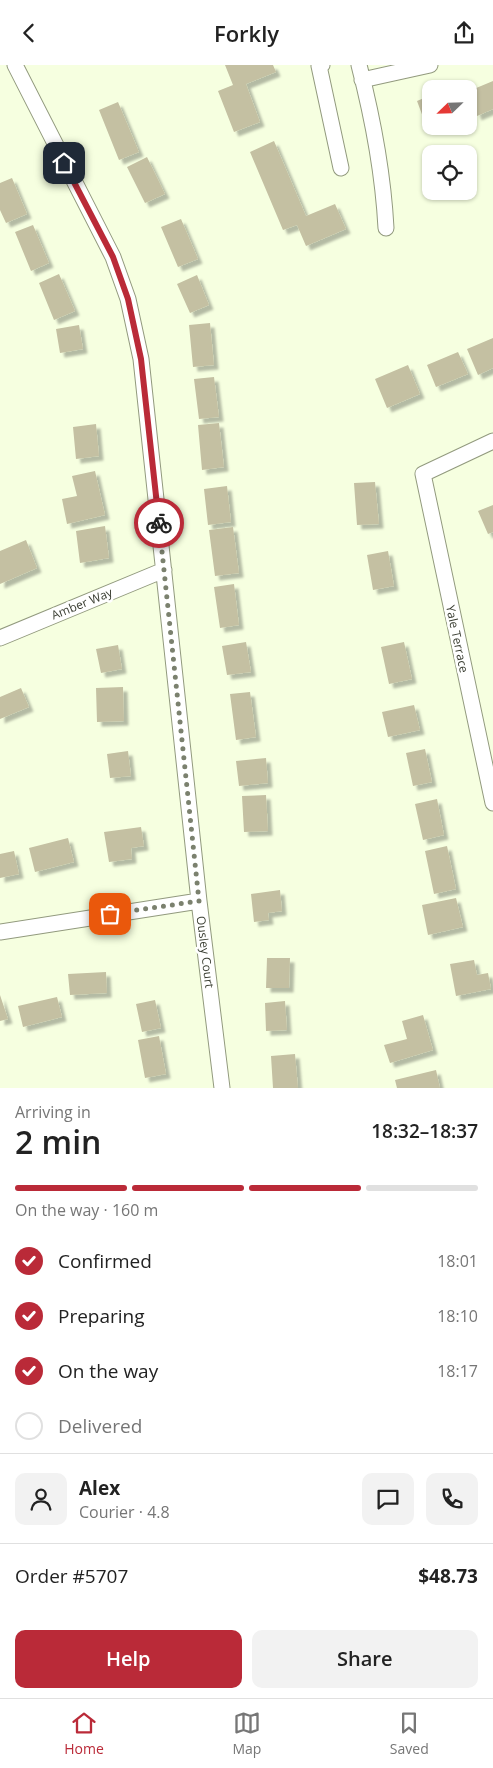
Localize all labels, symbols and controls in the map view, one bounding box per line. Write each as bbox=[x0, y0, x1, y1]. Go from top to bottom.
text: Forkly bbox=[214, 18, 279, 48]
icon: back bbox=[15, 19, 43, 47]
icon: share bbox=[450, 19, 478, 47]
north arrow bbox=[422, 80, 478, 135]
map controls bbox=[422, 80, 477, 200]
pin bbox=[43, 142, 85, 184]
button: locate bbox=[422, 145, 477, 200]
icon: home bbox=[50, 149, 78, 177]
courier bbox=[134, 498, 184, 548]
icon: bike bbox=[145, 509, 173, 537]
street label: Amber Way bbox=[49, 583, 116, 624]
street label: Yale Terrace bbox=[442, 604, 473, 674]
pin bbox=[89, 893, 131, 935]
icon: bag bbox=[96, 900, 124, 928]
street label: Ousley Court bbox=[193, 915, 218, 989]
text: Arriving in bbox=[15, 1101, 91, 1123]
text: 18:32–18:37 bbox=[371, 1118, 478, 1144]
text: 2 min bbox=[15, 1120, 101, 1163]
text: On the way · 160 m bbox=[15, 1199, 158, 1221]
icon: check bbox=[15, 1247, 43, 1275]
text: Confirmed bbox=[58, 1248, 152, 1274]
text: 18:01 bbox=[437, 1250, 478, 1272]
icon: check bbox=[15, 1302, 43, 1330]
text: Preparing bbox=[58, 1303, 145, 1329]
text: 18:10 bbox=[437, 1305, 478, 1327]
icon: check bbox=[15, 1357, 43, 1385]
text: On the way bbox=[58, 1358, 158, 1384]
text: 18:17 bbox=[437, 1360, 478, 1382]
text: Delivered bbox=[58, 1413, 142, 1439]
button: person bbox=[15, 1473, 67, 1525]
button: chat bbox=[362, 1473, 414, 1525]
button: phone bbox=[426, 1473, 478, 1525]
text: Alex bbox=[79, 1475, 120, 1501]
text: Courier · 4.8 bbox=[79, 1501, 170, 1523]
text: Order #5707 bbox=[15, 1563, 128, 1589]
text: $48.73 bbox=[418, 1563, 478, 1589]
button: Help bbox=[15, 1630, 242, 1688]
button: Share bbox=[252, 1630, 478, 1688]
tab: Home bbox=[64, 1709, 104, 1758]
tab: Map bbox=[232, 1709, 261, 1758]
tab: Saved bbox=[390, 1709, 429, 1758]

